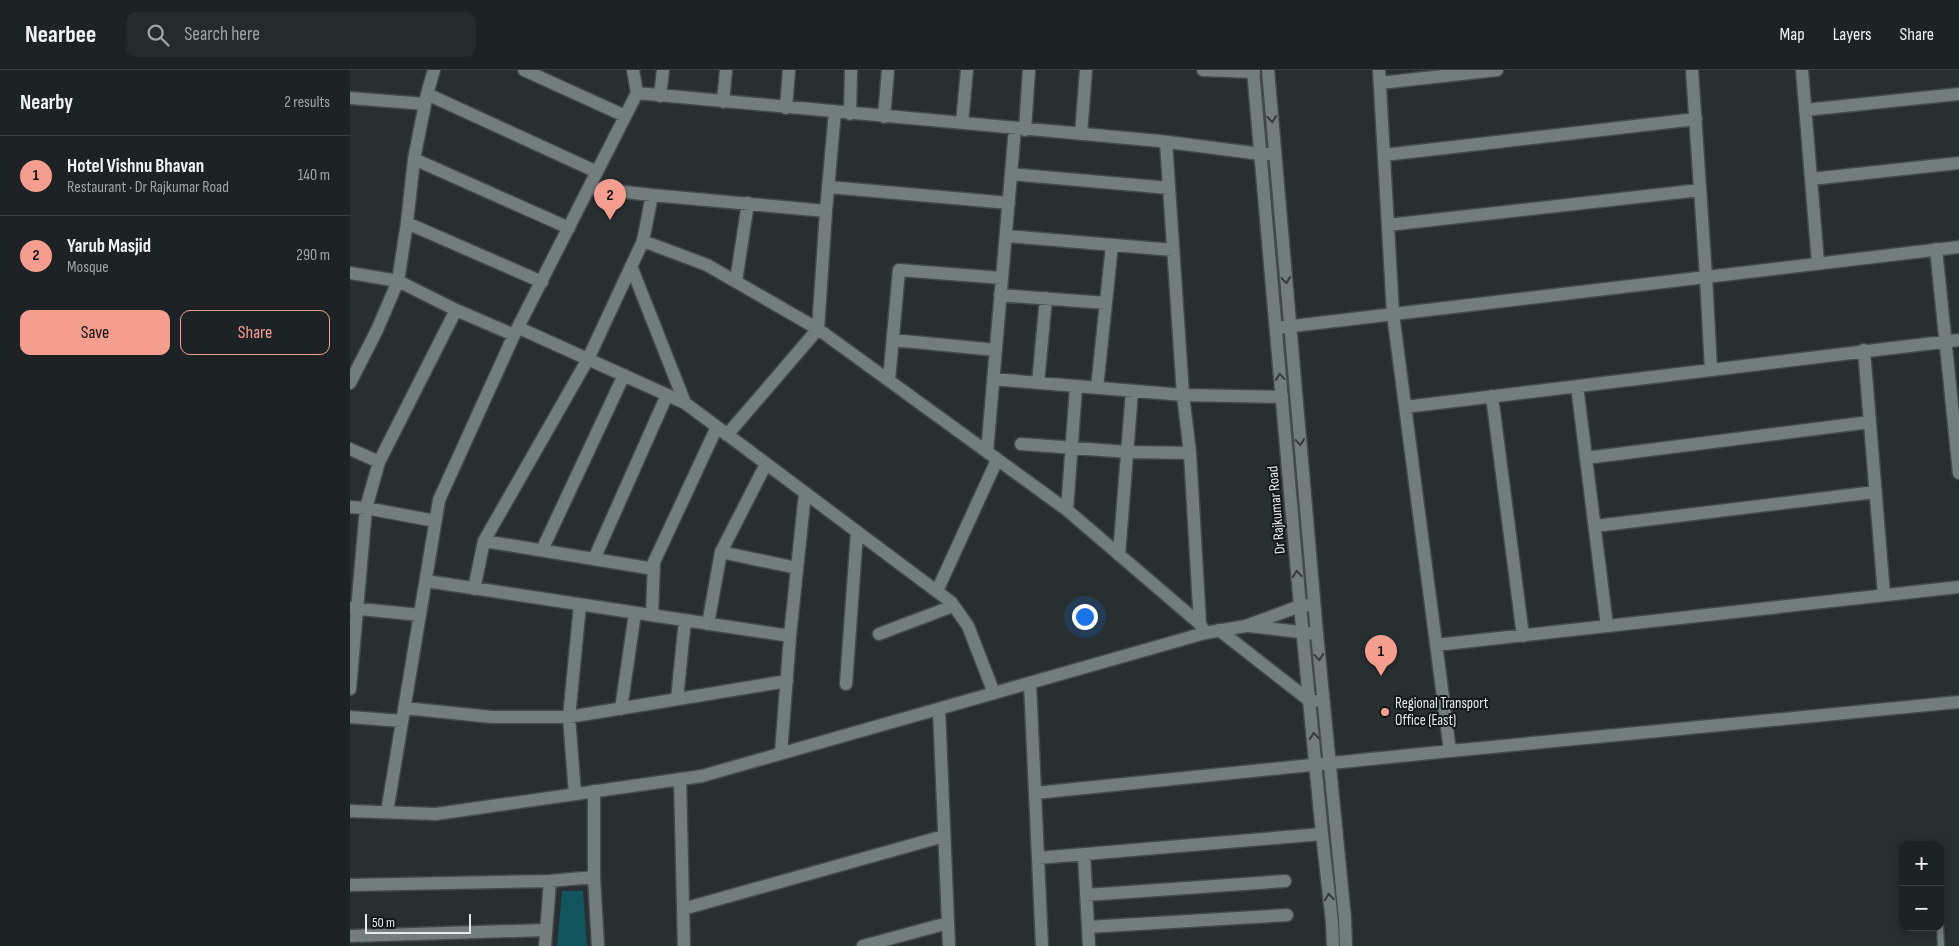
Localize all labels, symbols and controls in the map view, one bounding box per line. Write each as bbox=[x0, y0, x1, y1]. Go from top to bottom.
search box bbox=[126, 12, 476, 57]
text: Nearbee bbox=[25, 20, 96, 49]
icon: search bbox=[144, 21, 172, 49]
text: Search here bbox=[184, 23, 260, 46]
text: Map bbox=[1780, 24, 1805, 45]
text: Layers bbox=[1833, 24, 1872, 45]
text: Share bbox=[1900, 24, 1934, 45]
text: Nearby bbox=[20, 90, 73, 115]
text: 2 results bbox=[284, 93, 330, 112]
one-way arrow bbox=[1266, 115, 1277, 123]
text: Hotel Vishnu Bhavan bbox=[67, 155, 204, 178]
text: 1 bbox=[33, 166, 39, 185]
text: 140 m bbox=[298, 166, 330, 185]
text: Restaurant · Dr Rajkumar Road bbox=[67, 178, 229, 197]
pin: 2 bbox=[594, 179, 626, 220]
text: Yarub Masjid bbox=[67, 235, 151, 258]
text: 2 bbox=[32, 246, 40, 265]
text: 290 m bbox=[296, 246, 330, 265]
text: Mosque bbox=[67, 258, 109, 277]
one-way arrow bbox=[1280, 277, 1291, 285]
button: Save bbox=[20, 310, 170, 355]
button: Share bbox=[180, 310, 330, 355]
one-way arrow bbox=[1275, 373, 1286, 381]
one-way arrow bbox=[1294, 439, 1305, 447]
street label: Dr Rajkumar Road bbox=[1263, 465, 1290, 555]
one-way arrow bbox=[1292, 570, 1303, 578]
your location bbox=[1072, 604, 1098, 630]
pin: 1 bbox=[1365, 635, 1397, 676]
one-way arrow bbox=[1313, 653, 1324, 661]
place label: Regional Transport Office (East) bbox=[1395, 694, 1489, 730]
marker: Regional Transport Office (East) bbox=[1379, 706, 1391, 718]
one-way arrow bbox=[1309, 731, 1320, 739]
map controls bbox=[1899, 841, 1944, 931]
button: + bbox=[1899, 841, 1944, 886]
button: − bbox=[1899, 886, 1944, 931]
one-way arrow bbox=[1324, 893, 1335, 901]
scale bar bbox=[365, 911, 471, 934]
text: 50 m bbox=[372, 914, 395, 931]

